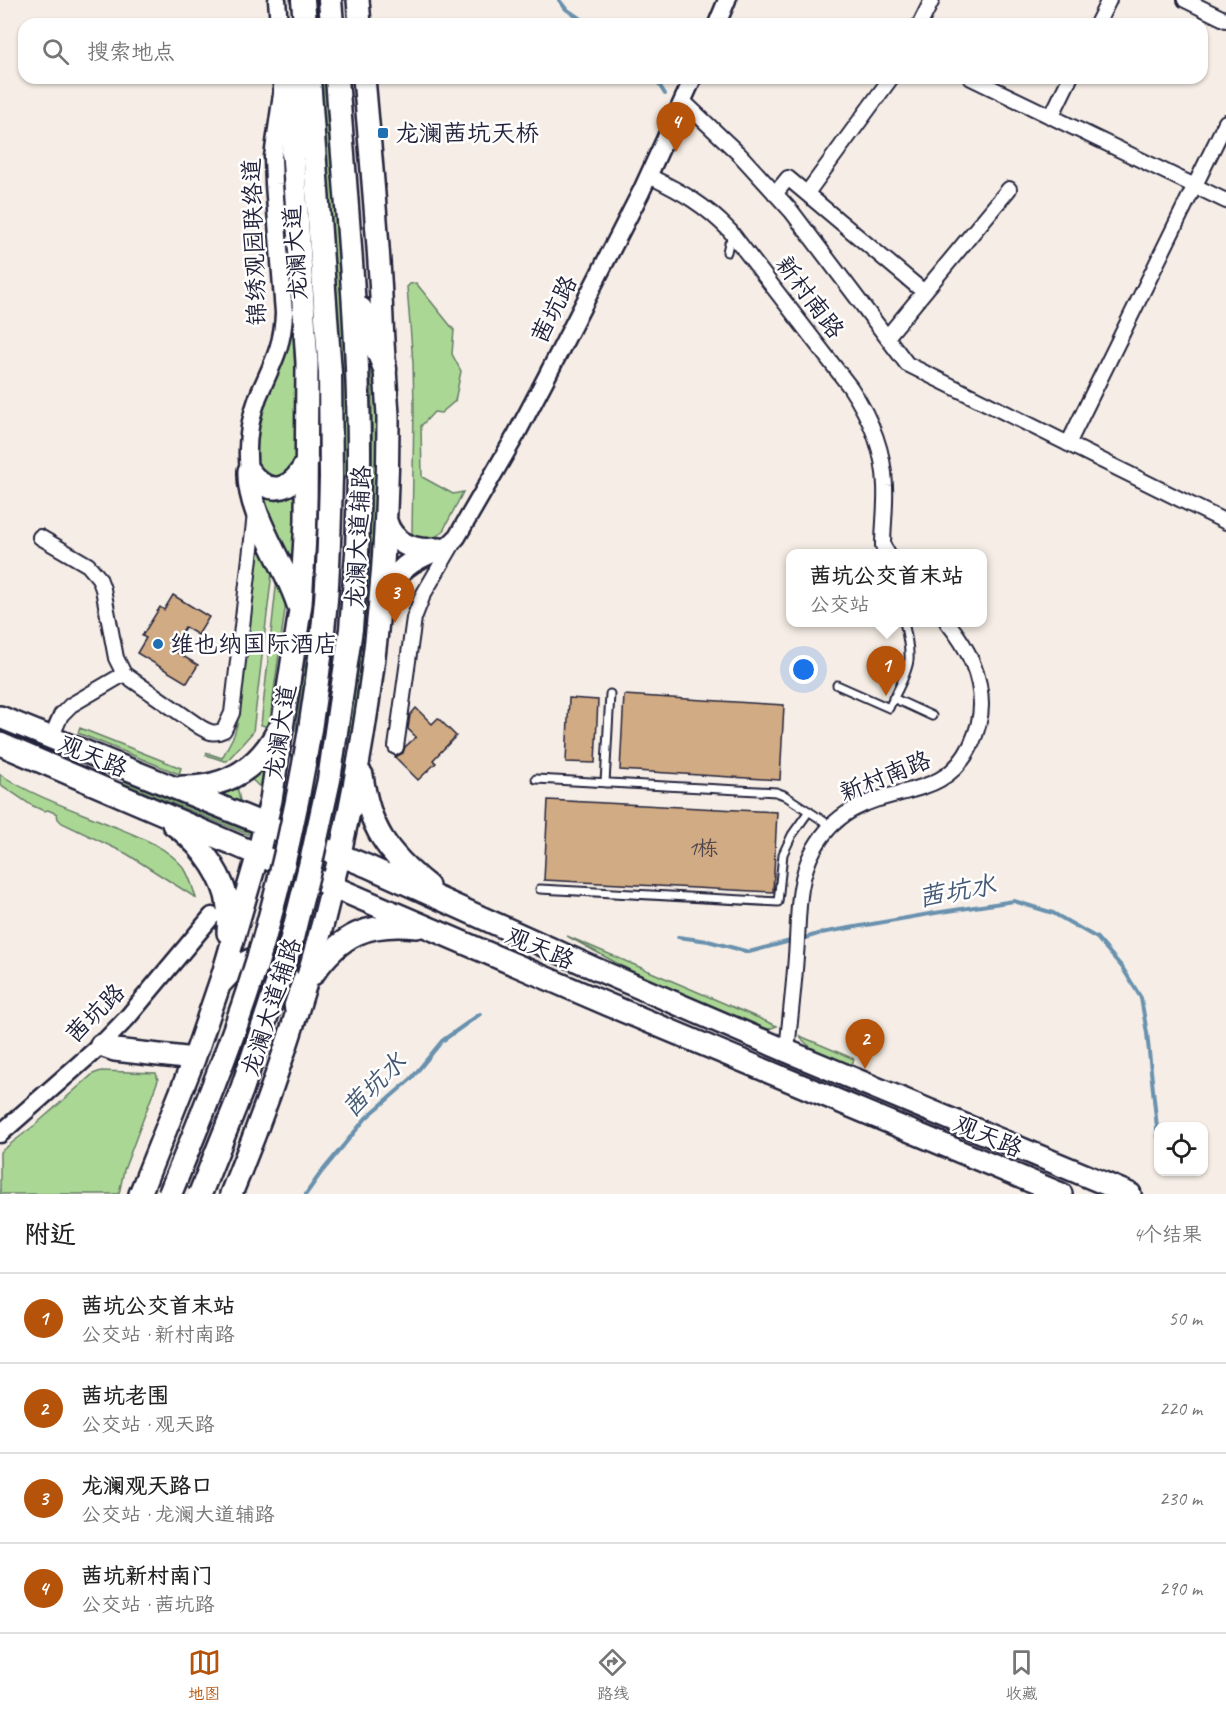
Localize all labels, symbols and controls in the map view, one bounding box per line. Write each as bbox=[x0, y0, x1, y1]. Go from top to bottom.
search box bbox=[18, 18, 1208, 84]
icon: search bbox=[39, 35, 72, 68]
text: 搜索地点 bbox=[87, 38, 175, 66]
pin: 4 bbox=[656, 102, 696, 152]
place label: 龙澜茜坑天桥 bbox=[395, 118, 539, 148]
marker: 龙澜茜坑天桥 bbox=[376, 126, 390, 140]
street label: 锦绣观园联络道 bbox=[236, 158, 272, 326]
street label: 龙澜大道 bbox=[277, 204, 313, 302]
street label: 新村南路 bbox=[769, 250, 851, 344]
street label: 茜坑路 bbox=[524, 270, 584, 348]
street label: 龙澜大道辅路 bbox=[339, 464, 377, 610]
popup bbox=[786, 549, 987, 627]
text: 茜坑公交首末站 bbox=[809, 562, 964, 590]
pin: 3 bbox=[376, 574, 414, 623]
text: 公交站 bbox=[809, 592, 869, 617]
place label: 维也纳国际酒店 bbox=[170, 629, 338, 659]
marker: 维也纳国际酒店 bbox=[151, 637, 165, 651]
pin: 1 bbox=[866, 646, 906, 696]
your location bbox=[789, 655, 818, 684]
street label: 龙澜大道 bbox=[258, 682, 302, 782]
street label: 观天路 bbox=[54, 728, 132, 784]
street label: 新村南路 bbox=[835, 744, 935, 808]
house number: 1栋 bbox=[688, 835, 718, 861]
water label: 茜坑水 bbox=[916, 868, 999, 914]
street label: 观天路 bbox=[501, 920, 579, 976]
street label: 龙澜大道辅路 bbox=[234, 934, 308, 1080]
street label: 茜坑路 bbox=[59, 977, 131, 1049]
pin: 2 bbox=[846, 1020, 884, 1069]
water label: 茜坑水 bbox=[335, 1045, 414, 1124]
street label: 观天路 bbox=[949, 1108, 1027, 1164]
map controls bbox=[1154, 1122, 1208, 1176]
button: locate bbox=[1154, 1122, 1208, 1176]
text: 附近 bbox=[24, 1218, 76, 1251]
text: 4个结果 bbox=[1133, 1222, 1202, 1247]
text: 茜坑公交首末站 bbox=[81, 1292, 235, 1320]
text: 1 bbox=[39, 1306, 48, 1331]
text: 50 m bbox=[1168, 1306, 1202, 1331]
text: 公交站 · 新村南路 bbox=[81, 1322, 234, 1347]
text: 茜坑老围 bbox=[81, 1382, 169, 1410]
text: 2 bbox=[39, 1396, 48, 1421]
text: 220 m bbox=[1159, 1396, 1202, 1421]
text: 公交站 · 观天路 bbox=[81, 1412, 214, 1437]
text: 龙澜观天路口 bbox=[81, 1472, 213, 1500]
text: 3 bbox=[39, 1486, 48, 1511]
text: 230 m bbox=[1159, 1486, 1202, 1511]
text: 公交站 · 龙澜大道辅路 bbox=[81, 1502, 274, 1527]
text: 茜坑新村南门 bbox=[81, 1562, 213, 1590]
text: 4 bbox=[39, 1576, 48, 1601]
text: 290 m bbox=[1159, 1576, 1202, 1601]
text: 公交站 · 茜坑路 bbox=[81, 1592, 214, 1617]
tab: 地图 bbox=[188, 1646, 221, 1704]
tab: 路线 bbox=[596, 1646, 629, 1704]
tab: 收藏 bbox=[1005, 1646, 1038, 1704]

